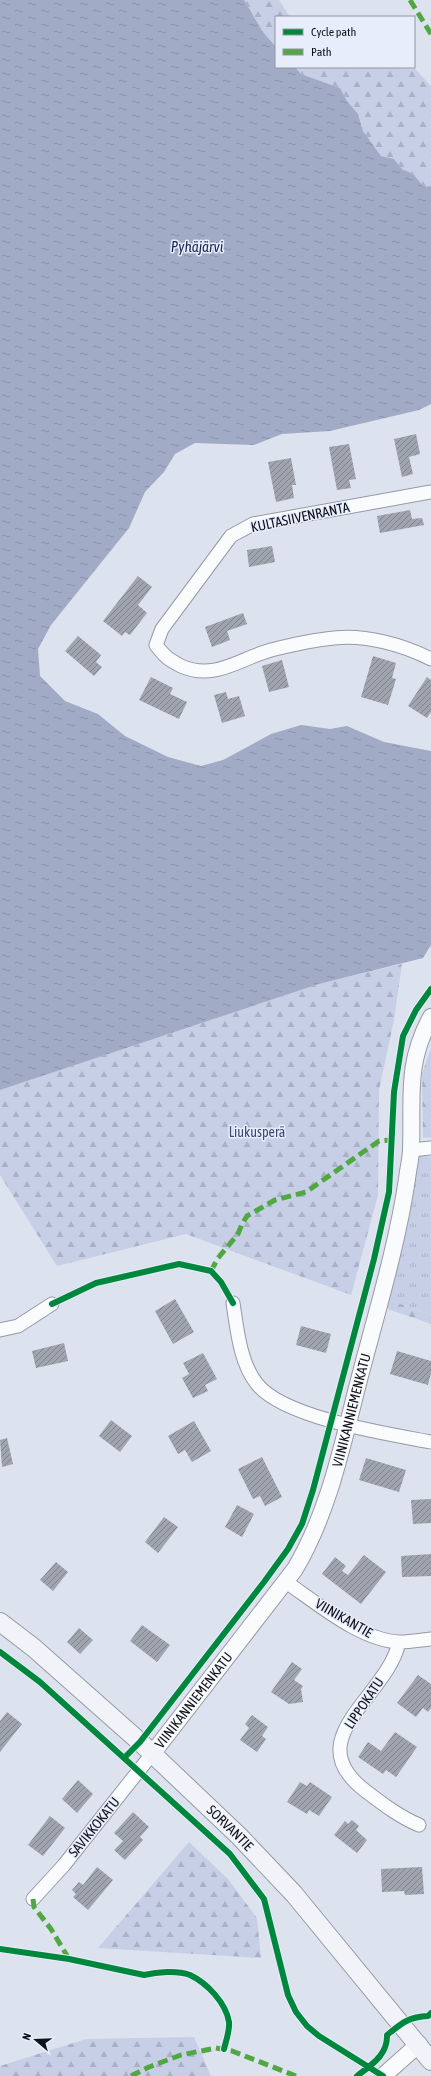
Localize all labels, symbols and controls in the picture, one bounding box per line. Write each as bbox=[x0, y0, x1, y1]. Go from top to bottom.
legend bbox=[275, 16, 415, 68]
text: Cycle path bbox=[311, 25, 356, 39]
text: Path bbox=[311, 45, 332, 59]
water label: Pyhäjärvi bbox=[171, 238, 224, 255]
street label: KULTASIIVENRANTA bbox=[249, 499, 351, 535]
park label: Liukusperä bbox=[229, 1124, 285, 1140]
street label: VIINIKANNIEMENKATU bbox=[329, 1352, 374, 1469]
street label: VIINIKANTIE bbox=[313, 1595, 376, 1641]
street label: VIINIKANNIEMENKATU bbox=[151, 1649, 236, 1751]
street label: LIPPOKATU bbox=[341, 1674, 387, 1732]
street label: SAVIKKOKATU bbox=[65, 1794, 123, 1860]
street label: SORVANTIE bbox=[204, 1802, 257, 1854]
north arrow bbox=[16, 2020, 56, 2060]
text: N bbox=[20, 2032, 33, 2042]

